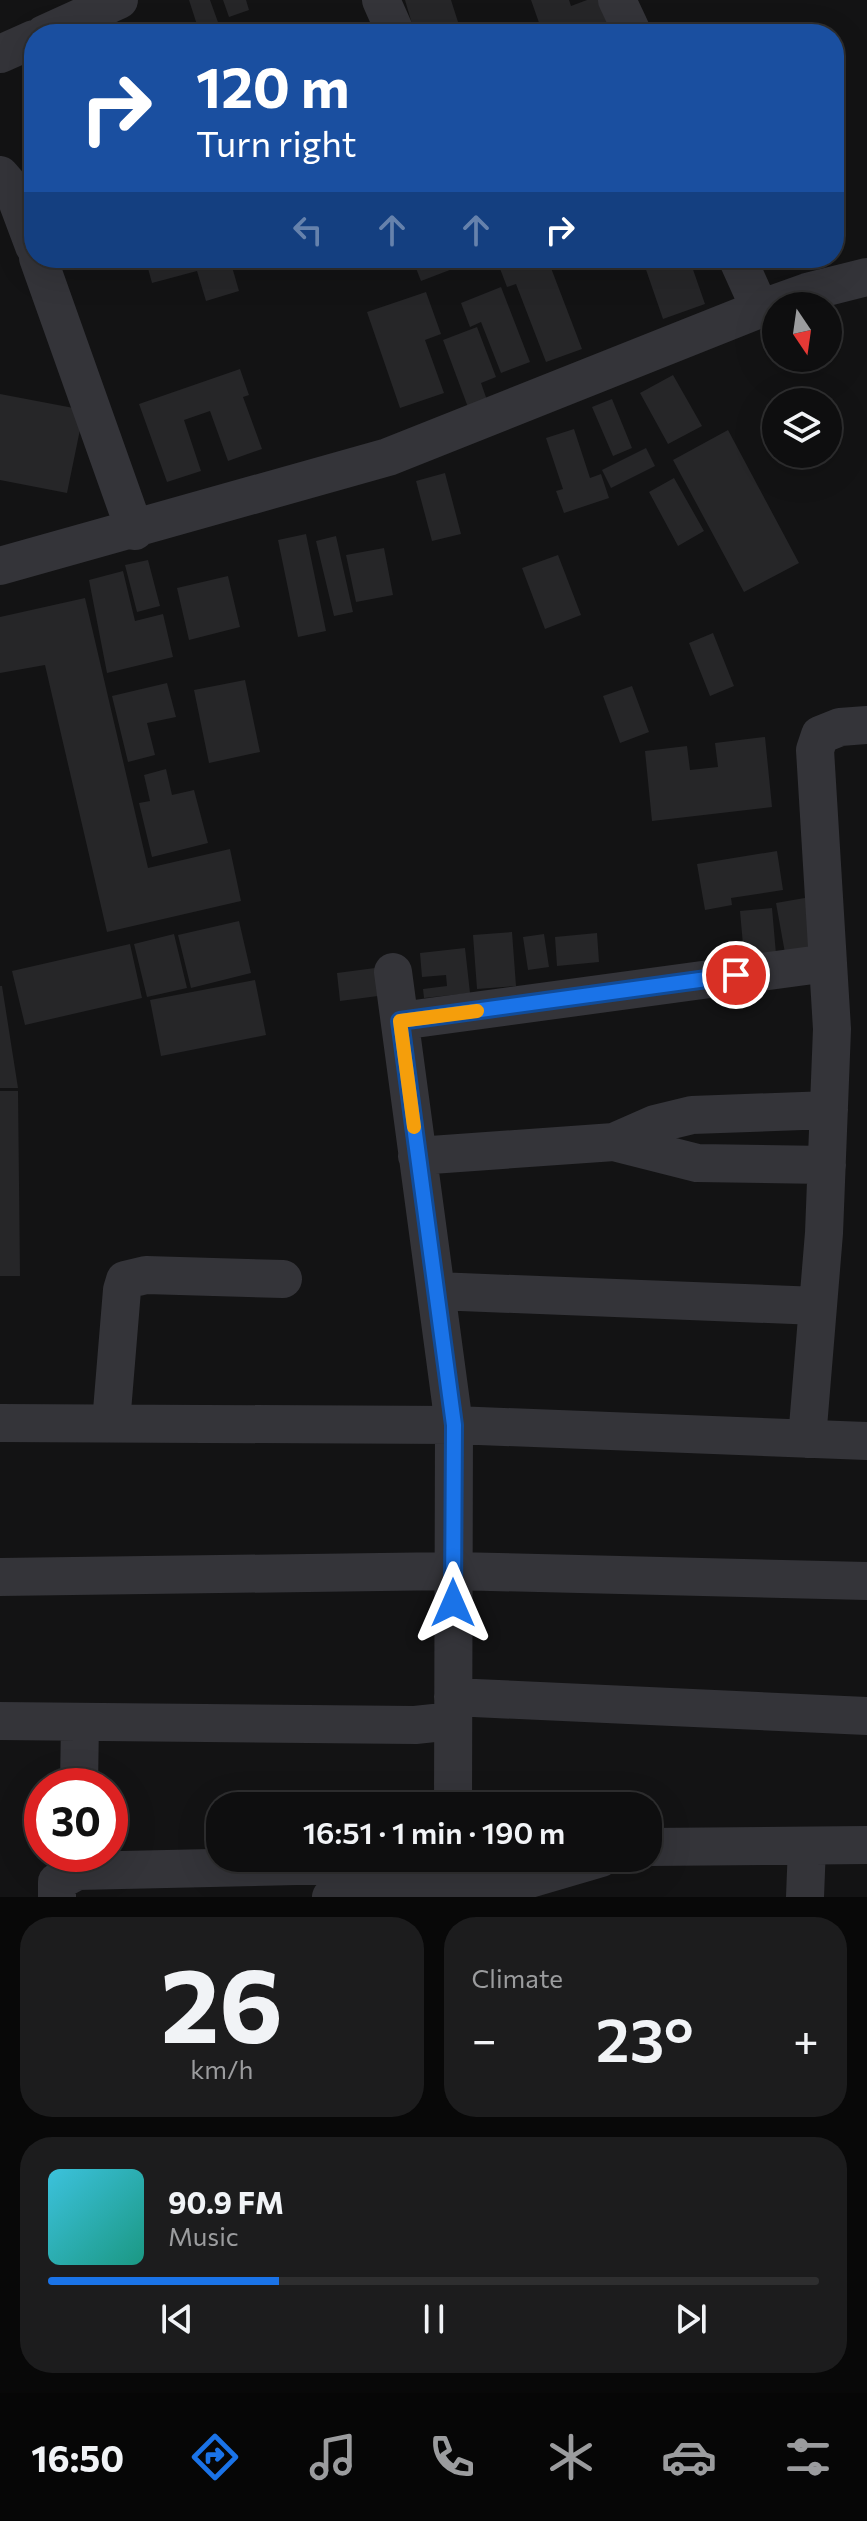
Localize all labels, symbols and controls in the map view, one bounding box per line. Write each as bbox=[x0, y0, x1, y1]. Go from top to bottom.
text: 120 m bbox=[196, 51, 350, 120]
icon: right bbox=[64, 56, 168, 160]
text: Turn right bbox=[196, 120, 357, 164]
icon: left bbox=[286, 208, 330, 252]
icon: ahead bbox=[370, 208, 414, 252]
icon: ahead bbox=[454, 208, 498, 252]
icon: right bbox=[538, 208, 582, 252]
north arrow bbox=[762, 292, 842, 372]
map controls bbox=[762, 292, 842, 468]
button: layers bbox=[762, 388, 842, 468]
pin bbox=[702, 941, 770, 1009]
icon: arrive bbox=[714, 953, 758, 997]
position arrow bbox=[411, 1561, 495, 1645]
speed limit sign: 30 bbox=[24, 1768, 128, 1872]
text: 16:51 · 1 min · 190 m bbox=[303, 1813, 565, 1850]
text: 26 bbox=[160, 1937, 283, 2064]
text: Climate bbox=[472, 1962, 563, 1993]
text: 23° bbox=[596, 2001, 694, 2074]
text: − bbox=[472, 2011, 497, 2065]
text: + bbox=[793, 2011, 819, 2065]
text: km/h bbox=[190, 2053, 253, 2084]
text: 90.9 FM bbox=[168, 2183, 284, 2220]
text: Music bbox=[168, 2220, 239, 2251]
icon: previous bbox=[155, 2297, 199, 2341]
icon: pause bbox=[412, 2297, 456, 2341]
icon: next bbox=[669, 2297, 713, 2341]
icon: directions bbox=[187, 2429, 243, 2485]
icon: music bbox=[305, 2429, 361, 2485]
icon: phone bbox=[424, 2429, 480, 2485]
icon: climate bbox=[543, 2429, 599, 2485]
icon: car bbox=[661, 2429, 717, 2485]
icon: filters bbox=[780, 2429, 836, 2485]
text: 16:50 bbox=[31, 2435, 124, 2479]

